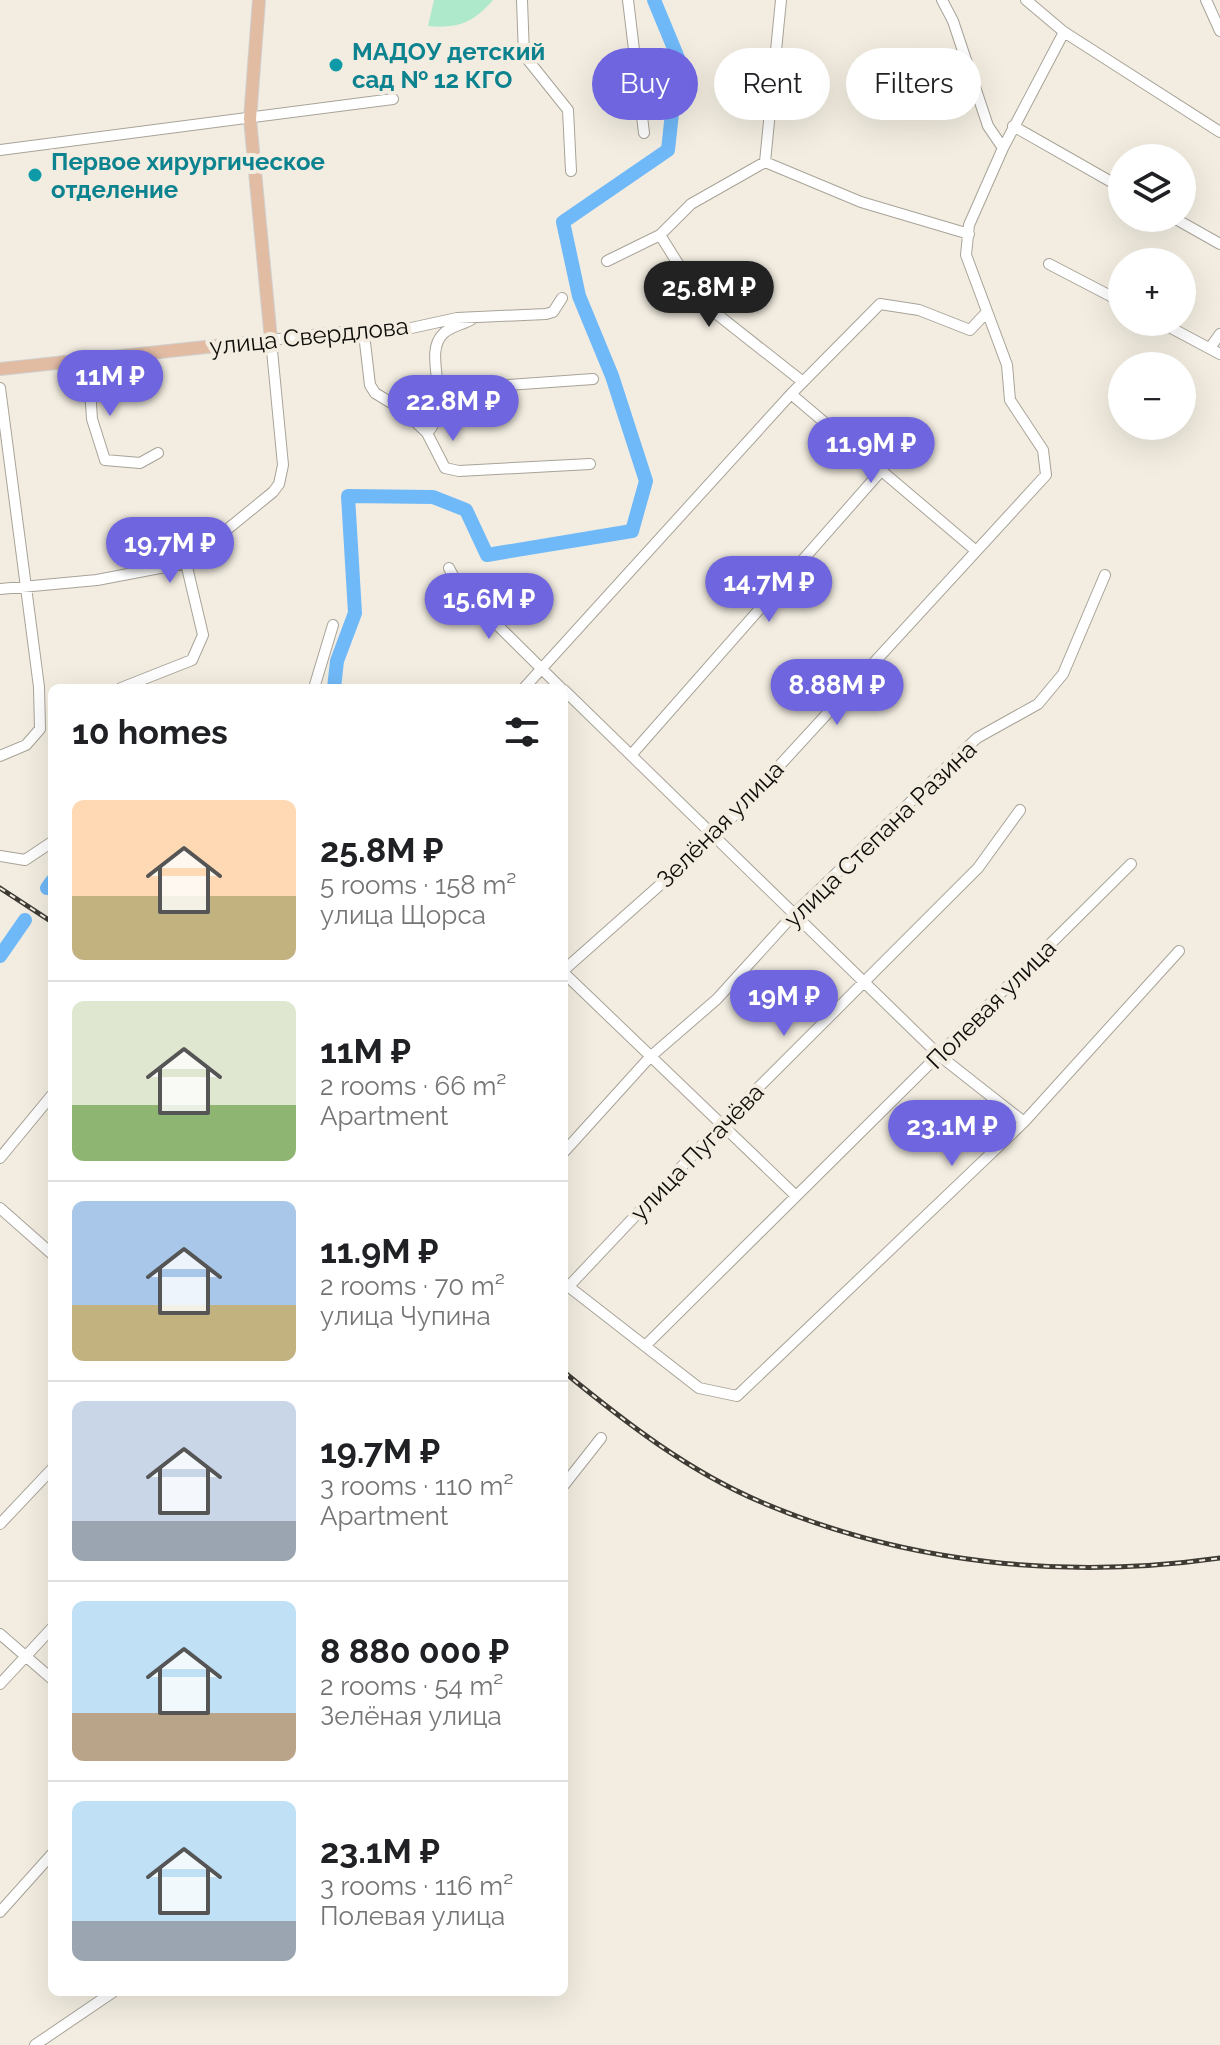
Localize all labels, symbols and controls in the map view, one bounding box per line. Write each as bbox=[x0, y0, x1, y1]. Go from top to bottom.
place label: МАДОУ детский сад № 12 КГО bbox=[352, 37, 545, 94]
chip: Buy bbox=[592, 48, 698, 120]
chip: Rent bbox=[714, 48, 830, 120]
chip: Filters bbox=[846, 48, 981, 120]
marker: МАДОУ детский сад № 12 КГО bbox=[327, 56, 345, 74]
map controls bbox=[1108, 144, 1196, 440]
button: layers bbox=[1108, 144, 1196, 232]
place label: Первое хирургическое отделение bbox=[51, 147, 325, 204]
marker: Первое хирургическое отделение bbox=[26, 166, 44, 184]
button: + bbox=[1108, 248, 1196, 336]
pin: 25.8M ₽ bbox=[635, 261, 783, 329]
text: 25.8M ₽ bbox=[662, 272, 756, 302]
street label: улица Свердлова bbox=[208, 311, 410, 361]
pin: 11M ₽ bbox=[54, 350, 166, 418]
button: − bbox=[1108, 352, 1196, 440]
text: 11M ₽ bbox=[75, 361, 145, 391]
pin: 22.8M ₽ bbox=[379, 375, 527, 443]
text: 22.8M ₽ bbox=[406, 386, 500, 416]
pin: 11.9M ₽ bbox=[797, 417, 945, 485]
text: 11.9M ₽ bbox=[826, 428, 916, 458]
pin: 19.7M ₽ bbox=[96, 517, 244, 585]
text: 19.7M ₽ bbox=[124, 528, 216, 558]
pin: 14.7M ₽ bbox=[695, 556, 843, 624]
text: 14.7M ₽ bbox=[723, 567, 815, 597]
pin: 15.6M ₽ bbox=[415, 573, 563, 641]
text: 15.6M ₽ bbox=[443, 584, 535, 614]
pin: 8.88M ₽ bbox=[763, 659, 911, 727]
text: 8.88M ₽ bbox=[789, 670, 885, 700]
icon: filters bbox=[500, 710, 544, 754]
text: 10 homes bbox=[72, 712, 228, 752]
street label: улица Степана Разина bbox=[778, 735, 982, 933]
street label: Зелёная улица bbox=[650, 754, 790, 894]
text: 25.8M ₽ bbox=[320, 830, 444, 870]
icon: home bbox=[136, 832, 232, 928]
text: 5 rooms · 158 m² bbox=[320, 870, 516, 900]
text: улица Щорса bbox=[320, 900, 486, 930]
street label: Полевая улица bbox=[920, 933, 1062, 1075]
pin: 19M ₽ bbox=[728, 970, 840, 1038]
text: 19M ₽ bbox=[748, 981, 820, 1011]
text: 11M ₽ bbox=[320, 1031, 411, 1071]
icon: home bbox=[136, 1033, 232, 1129]
text: 2 rooms · 66 m² bbox=[320, 1071, 506, 1101]
street label: улица Пугачёва bbox=[624, 1077, 770, 1227]
pin: 23.1M ₽ bbox=[878, 1100, 1026, 1168]
text: Apartment bbox=[320, 1101, 449, 1131]
text: 23.1M ₽ bbox=[906, 1111, 998, 1141]
text: 11.9M ₽ bbox=[320, 1231, 439, 1271]
icon: home bbox=[136, 1233, 232, 1329]
text: 2 rooms · 70 m² bbox=[320, 1271, 505, 1301]
text: улица Чупина bbox=[320, 1301, 491, 1331]
text: 19.7M ₽ bbox=[320, 1431, 440, 1471]
icon: home bbox=[136, 1433, 232, 1529]
text: 3 rooms · 110 m² bbox=[320, 1471, 514, 1501]
text: Apartment bbox=[320, 1501, 449, 1531]
text: 8 880 000 ₽ bbox=[320, 1631, 509, 1671]
icon: home bbox=[136, 1633, 232, 1729]
text: 2 rooms · 54 m² bbox=[320, 1671, 503, 1701]
text: Зелёная улица bbox=[320, 1701, 502, 1731]
text: 23.1M ₽ bbox=[320, 1831, 440, 1871]
icon: home bbox=[136, 1833, 232, 1929]
text: 3 rooms · 116 m² bbox=[320, 1871, 513, 1901]
text: Полевая улица bbox=[320, 1901, 505, 1931]

